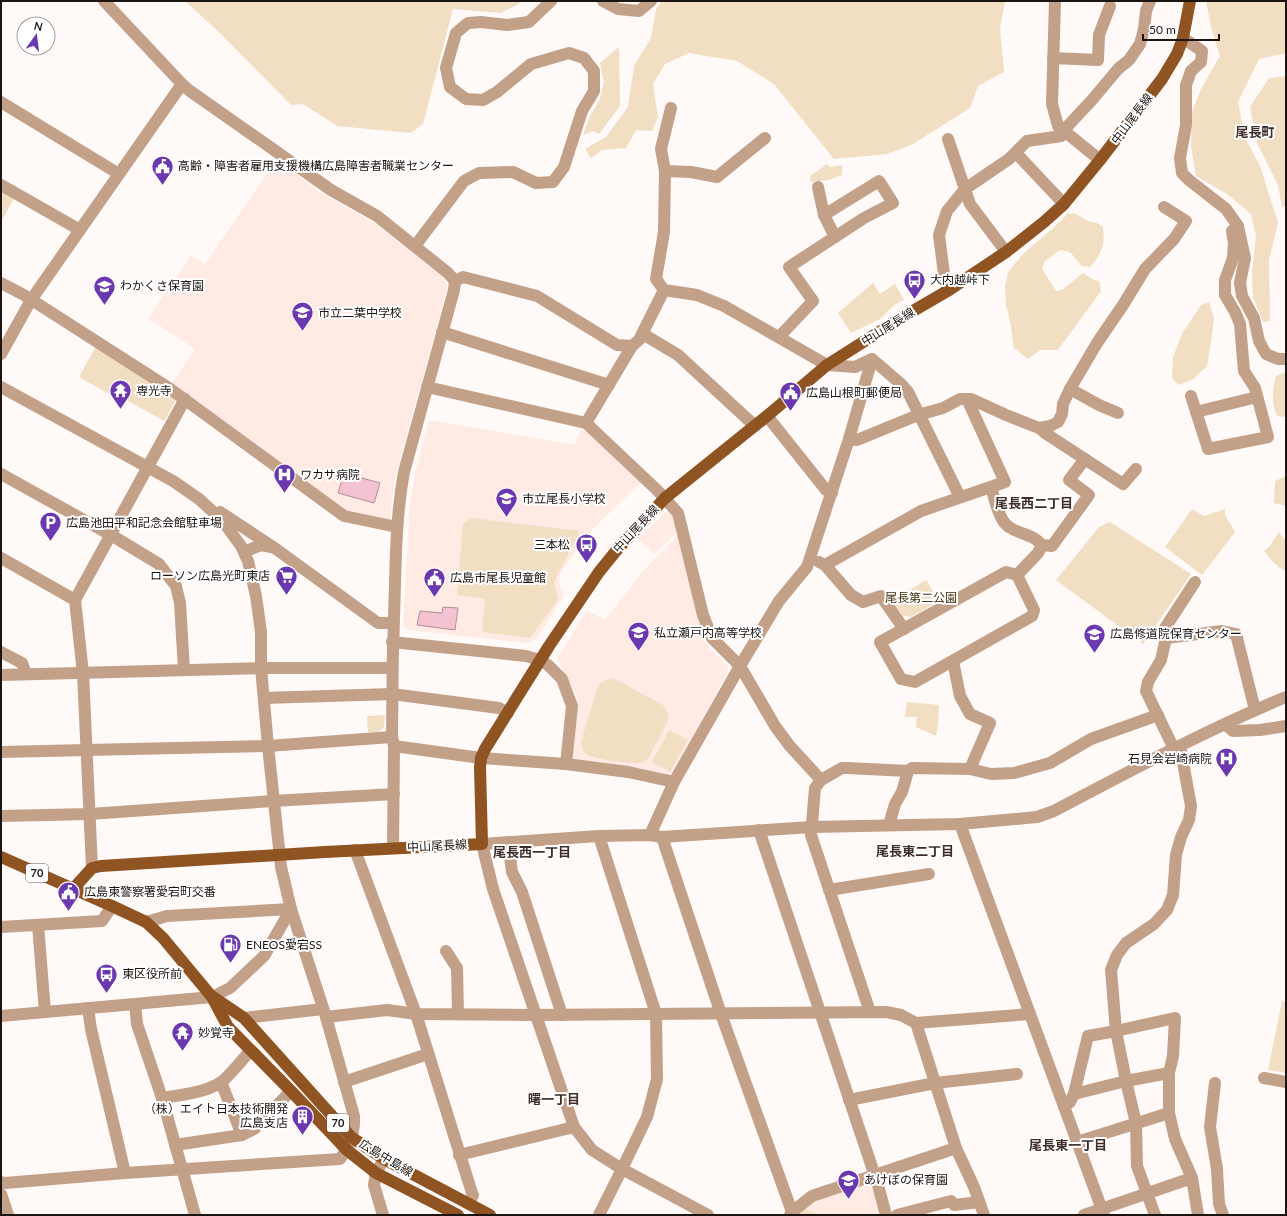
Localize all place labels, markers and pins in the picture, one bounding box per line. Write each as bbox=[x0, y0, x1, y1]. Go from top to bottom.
public building icon: 高齢・障害者雇用支援機構広島障害者職業センター bbox=[149, 153, 175, 186]
place label: 高齢・障害者雇用支援機構広島障害者職業センター bbox=[178, 158, 454, 173]
bus stop icon: 大内越峠下 bbox=[901, 267, 927, 300]
place label: 大内越峠下 bbox=[930, 272, 990, 287]
school or university icon: わかくさ保育園 bbox=[91, 273, 117, 306]
place label: わかくさ保育園 bbox=[120, 278, 204, 293]
school or university icon: 市立二葉中学校 bbox=[290, 300, 316, 333]
place label: 市立二葉中学校 bbox=[318, 305, 402, 320]
temple icon: 専光寺 bbox=[107, 378, 133, 411]
public building icon: 広島山根町郵便局 bbox=[778, 380, 804, 413]
place label: 専光寺 bbox=[136, 383, 172, 398]
place label: 広島山根町郵便局 bbox=[806, 385, 902, 400]
hospital icon: ワカサ病院 bbox=[271, 462, 297, 495]
place label: ワカサ病院 bbox=[300, 467, 360, 482]
school or university icon: 市立尾長小学校 bbox=[493, 486, 519, 519]
place label: 市立尾長小学校 bbox=[522, 491, 606, 506]
parking icon: 広島池田平和記念会館駐車場 bbox=[37, 510, 63, 543]
place label: 広島池田平和記念会館駐車場 bbox=[66, 515, 222, 530]
bus stop icon: 三本松 bbox=[573, 532, 599, 565]
place label: 三本松 bbox=[534, 537, 570, 552]
supermarket icon: ローソン広島光町東店 bbox=[273, 563, 299, 596]
public building icon: 広島市尾長児童館 bbox=[422, 565, 448, 598]
place label: ローソン広島光町東店 bbox=[150, 568, 270, 583]
place label: 広島市尾長児童館 bbox=[450, 570, 546, 585]
school or university icon: 私立瀬戸内高等学校 bbox=[625, 620, 651, 653]
school or university icon: 広島修道院保育センター bbox=[1081, 621, 1107, 654]
place label: 私立瀬戸内高等学校 bbox=[654, 625, 762, 640]
place label: 広島修道院保育センター bbox=[1110, 626, 1242, 641]
hospital icon: 石見会岩崎病院 bbox=[1214, 746, 1240, 779]
place label: 石見会岩崎病院 bbox=[1128, 751, 1212, 766]
public building icon: 広島東警察署愛宕町交番 bbox=[55, 879, 81, 912]
place label: 広島東警察署愛宕町交番 bbox=[84, 884, 216, 899]
fuel station icon: ENEOS愛宕SS bbox=[217, 932, 243, 965]
place label: ENEOS愛宕SS bbox=[246, 937, 322, 952]
bus stop icon: 東区役所前 bbox=[93, 961, 119, 994]
place label: 東区役所前 bbox=[122, 966, 182, 981]
temple icon: 妙覚寺 bbox=[170, 1020, 196, 1053]
place label: 妙覚寺 bbox=[198, 1025, 234, 1040]
place label: （株）エイト日本技術開発 広島支店 bbox=[144, 1101, 288, 1130]
building icon: （株）エイト日本技術開発 広島支店 bbox=[290, 1103, 316, 1136]
school or university icon: あけぼの保育園 bbox=[835, 1167, 861, 1200]
place label: あけぼの保育園 bbox=[864, 1172, 948, 1187]

